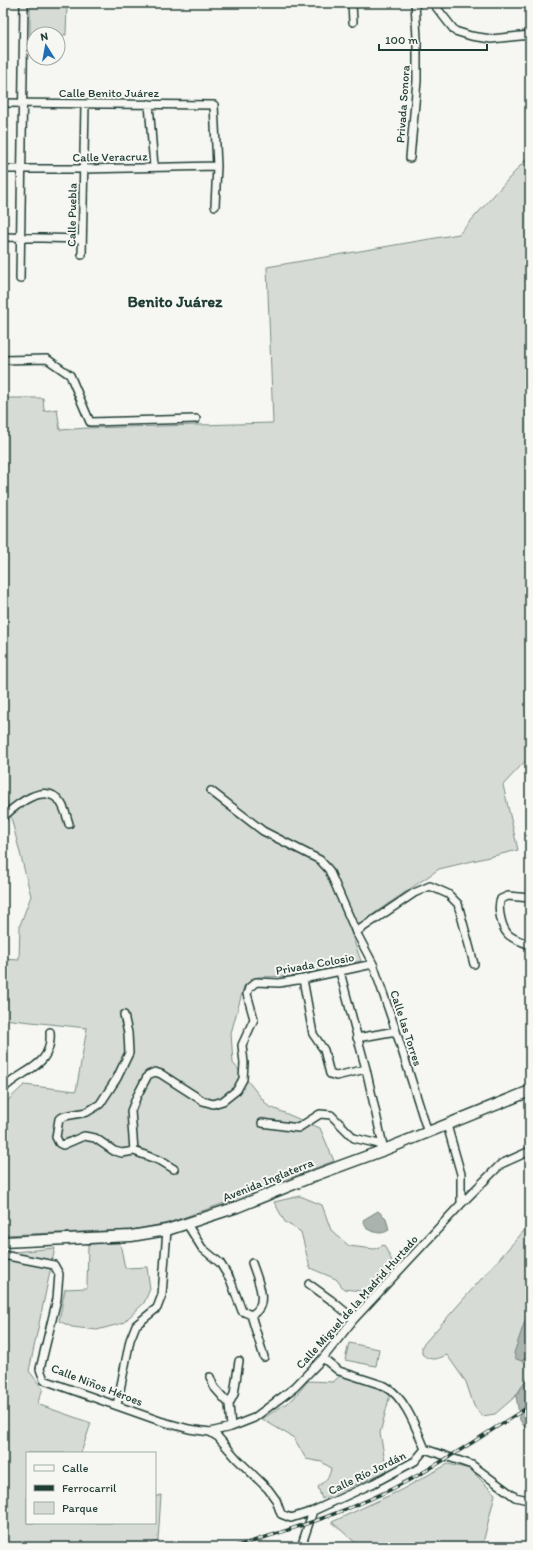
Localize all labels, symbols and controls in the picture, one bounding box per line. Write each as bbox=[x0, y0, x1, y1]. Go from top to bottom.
north arrow bbox=[26, 26, 66, 66]
scale bar bbox=[379, 26, 487, 52]
text: N bbox=[39, 30, 49, 44]
text: 100 m bbox=[385, 33, 418, 47]
street label: Privada Sonora bbox=[393, 64, 413, 143]
street label: Calle Benito Juárez bbox=[59, 86, 160, 100]
street label: Calle Veracruz bbox=[72, 149, 148, 165]
street label: Calle Puebla bbox=[64, 183, 80, 247]
district label: Benito Juárez bbox=[127, 292, 223, 311]
street label: Privada Colosio bbox=[275, 950, 355, 978]
street label: Calle las Torres bbox=[387, 988, 425, 1068]
street label: Avenida Inglaterra bbox=[221, 1155, 316, 1205]
street label: Calle Miguel de la Madrid Hurtado bbox=[293, 1232, 421, 1372]
street label: Calle Niños Héroes bbox=[49, 1361, 145, 1409]
street label: Calle Río Jordán bbox=[326, 1448, 408, 1498]
legend bbox=[26, 1452, 156, 1524]
text: Calle bbox=[62, 1461, 89, 1475]
text: Ferrocarril bbox=[62, 1481, 117, 1495]
text: Parque bbox=[62, 1501, 98, 1515]

